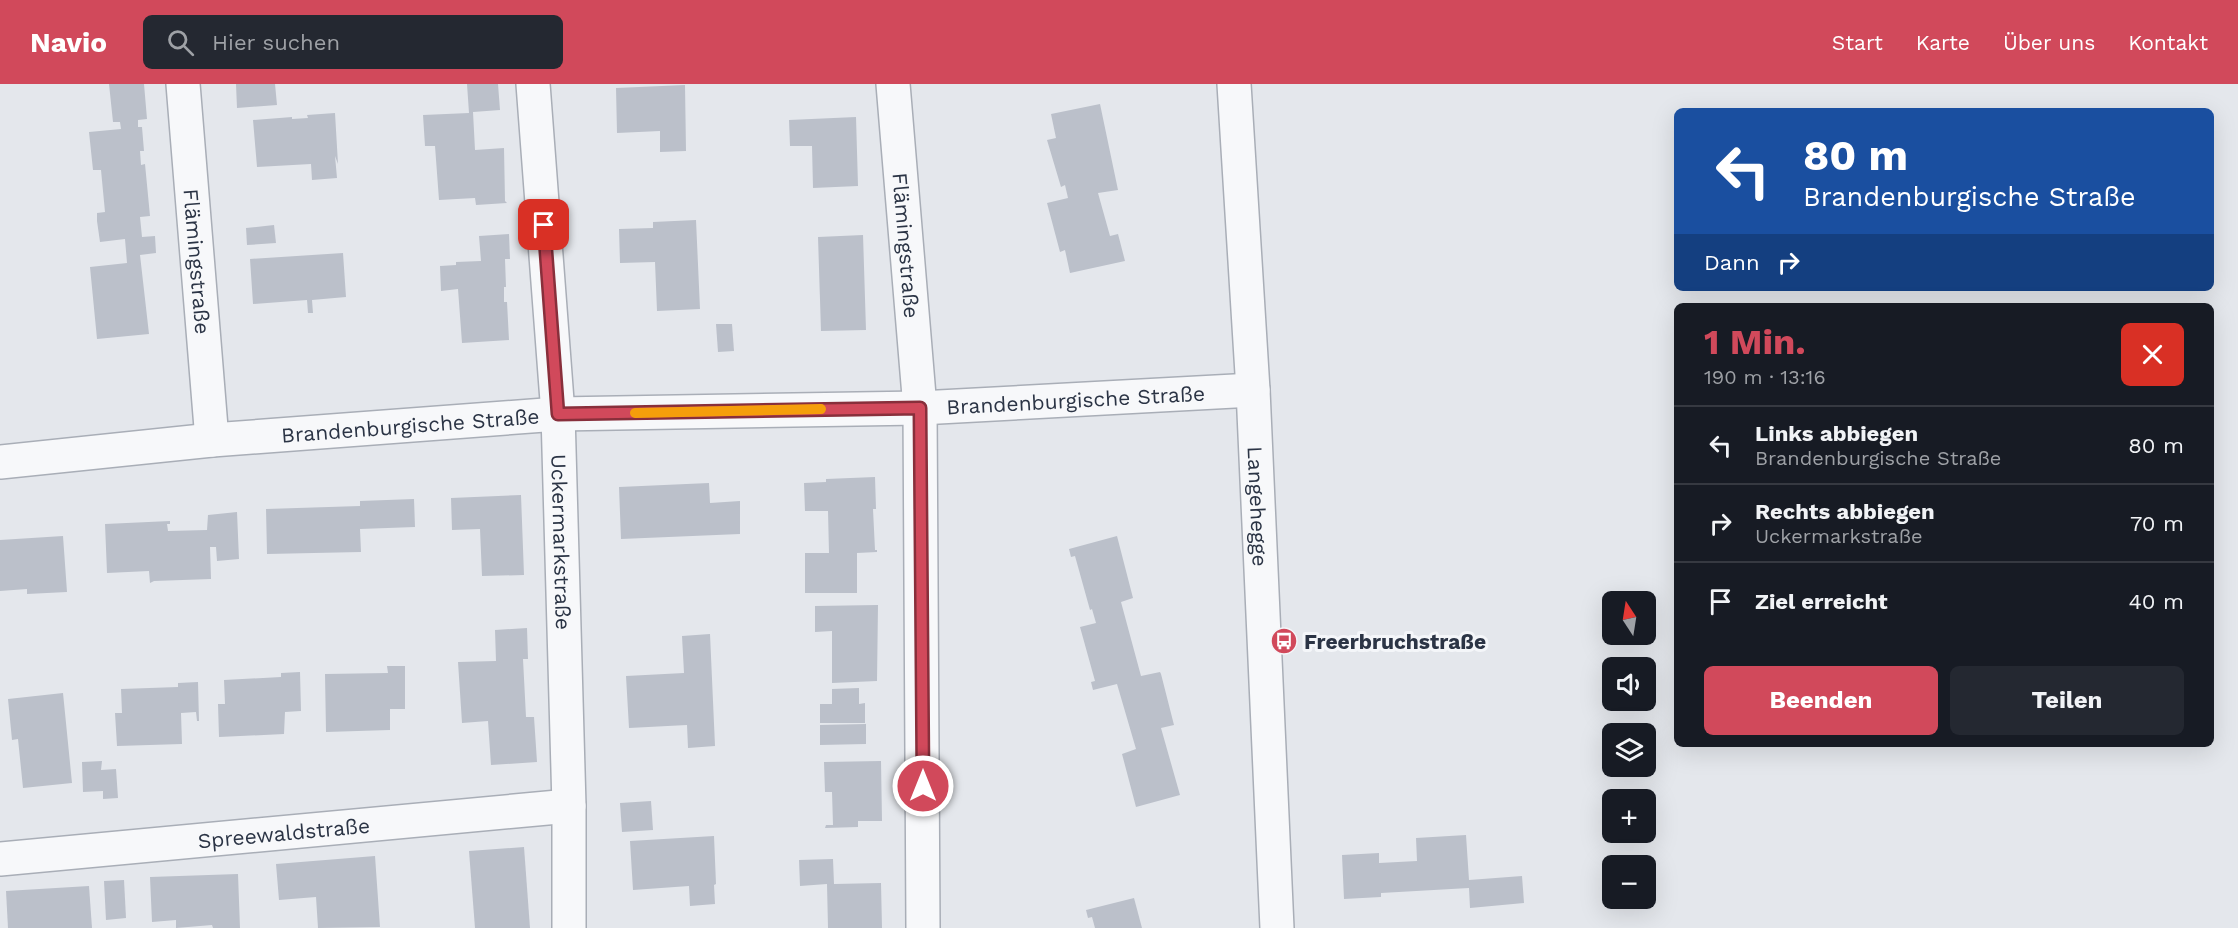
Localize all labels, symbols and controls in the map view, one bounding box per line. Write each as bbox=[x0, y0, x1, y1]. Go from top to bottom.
search box bbox=[143, 15, 563, 69]
text: Navio bbox=[30, 26, 107, 59]
icon: search bbox=[164, 26, 197, 59]
text: Hier suchen bbox=[212, 30, 340, 55]
text: Start bbox=[1832, 30, 1883, 55]
text: Karte bbox=[1916, 30, 1970, 55]
text: Über uns bbox=[2003, 30, 2095, 55]
text: Kontakt bbox=[2128, 30, 2208, 55]
text: 80 m bbox=[1803, 131, 1908, 180]
icon: left bbox=[1704, 132, 1782, 210]
street label: Flämingstraße bbox=[888, 172, 925, 319]
text: Brandenburgische Straße bbox=[1803, 181, 2136, 213]
street label: Flämingstraße bbox=[179, 188, 216, 335]
pin bbox=[518, 199, 569, 250]
icon: arrive bbox=[527, 208, 560, 241]
icon: right bbox=[1772, 246, 1805, 279]
text: Dann bbox=[1704, 250, 1760, 275]
text: 1 Min. bbox=[1704, 321, 1806, 363]
button: close bbox=[2121, 323, 2184, 386]
text: 190 m · 13:16 bbox=[1704, 365, 1826, 389]
street label: Brandenburgische Straße bbox=[946, 380, 1206, 419]
street label: Brandenburgische Straße bbox=[280, 403, 540, 447]
text: Links abbiegen bbox=[1755, 421, 1918, 446]
icon: left bbox=[1704, 429, 1737, 462]
text: 80 m bbox=[2128, 433, 2184, 458]
street label: Langehegge bbox=[1243, 446, 1273, 567]
text: Brandenburgische Straße bbox=[1755, 446, 2001, 470]
street label: Uckermarkstraße bbox=[547, 454, 577, 630]
text: Rechts abbiegen bbox=[1755, 499, 1935, 524]
icon: right bbox=[1704, 507, 1737, 540]
text: 70 m bbox=[2130, 511, 2184, 536]
text: Uckermarkstraße bbox=[1755, 524, 1923, 548]
icon: arrive bbox=[1704, 585, 1737, 618]
text: Ziel erreicht bbox=[1755, 589, 1888, 614]
text: 40 m bbox=[2128, 589, 2184, 614]
north arrow bbox=[1602, 591, 1656, 645]
map controls bbox=[1602, 591, 1656, 909]
bus stop icon: Freerbruchstraße bbox=[1269, 626, 1299, 656]
place label: Freerbruchstraße bbox=[1304, 629, 1486, 654]
button: sound bbox=[1602, 657, 1656, 711]
button: Beenden bbox=[1704, 666, 1938, 735]
button: Teilen bbox=[1950, 666, 2184, 735]
button: layers bbox=[1602, 723, 1656, 777]
position arrow bbox=[891, 754, 955, 818]
button: + bbox=[1602, 789, 1656, 843]
street label: Spreewaldstraße bbox=[197, 812, 371, 853]
button: − bbox=[1602, 855, 1656, 909]

